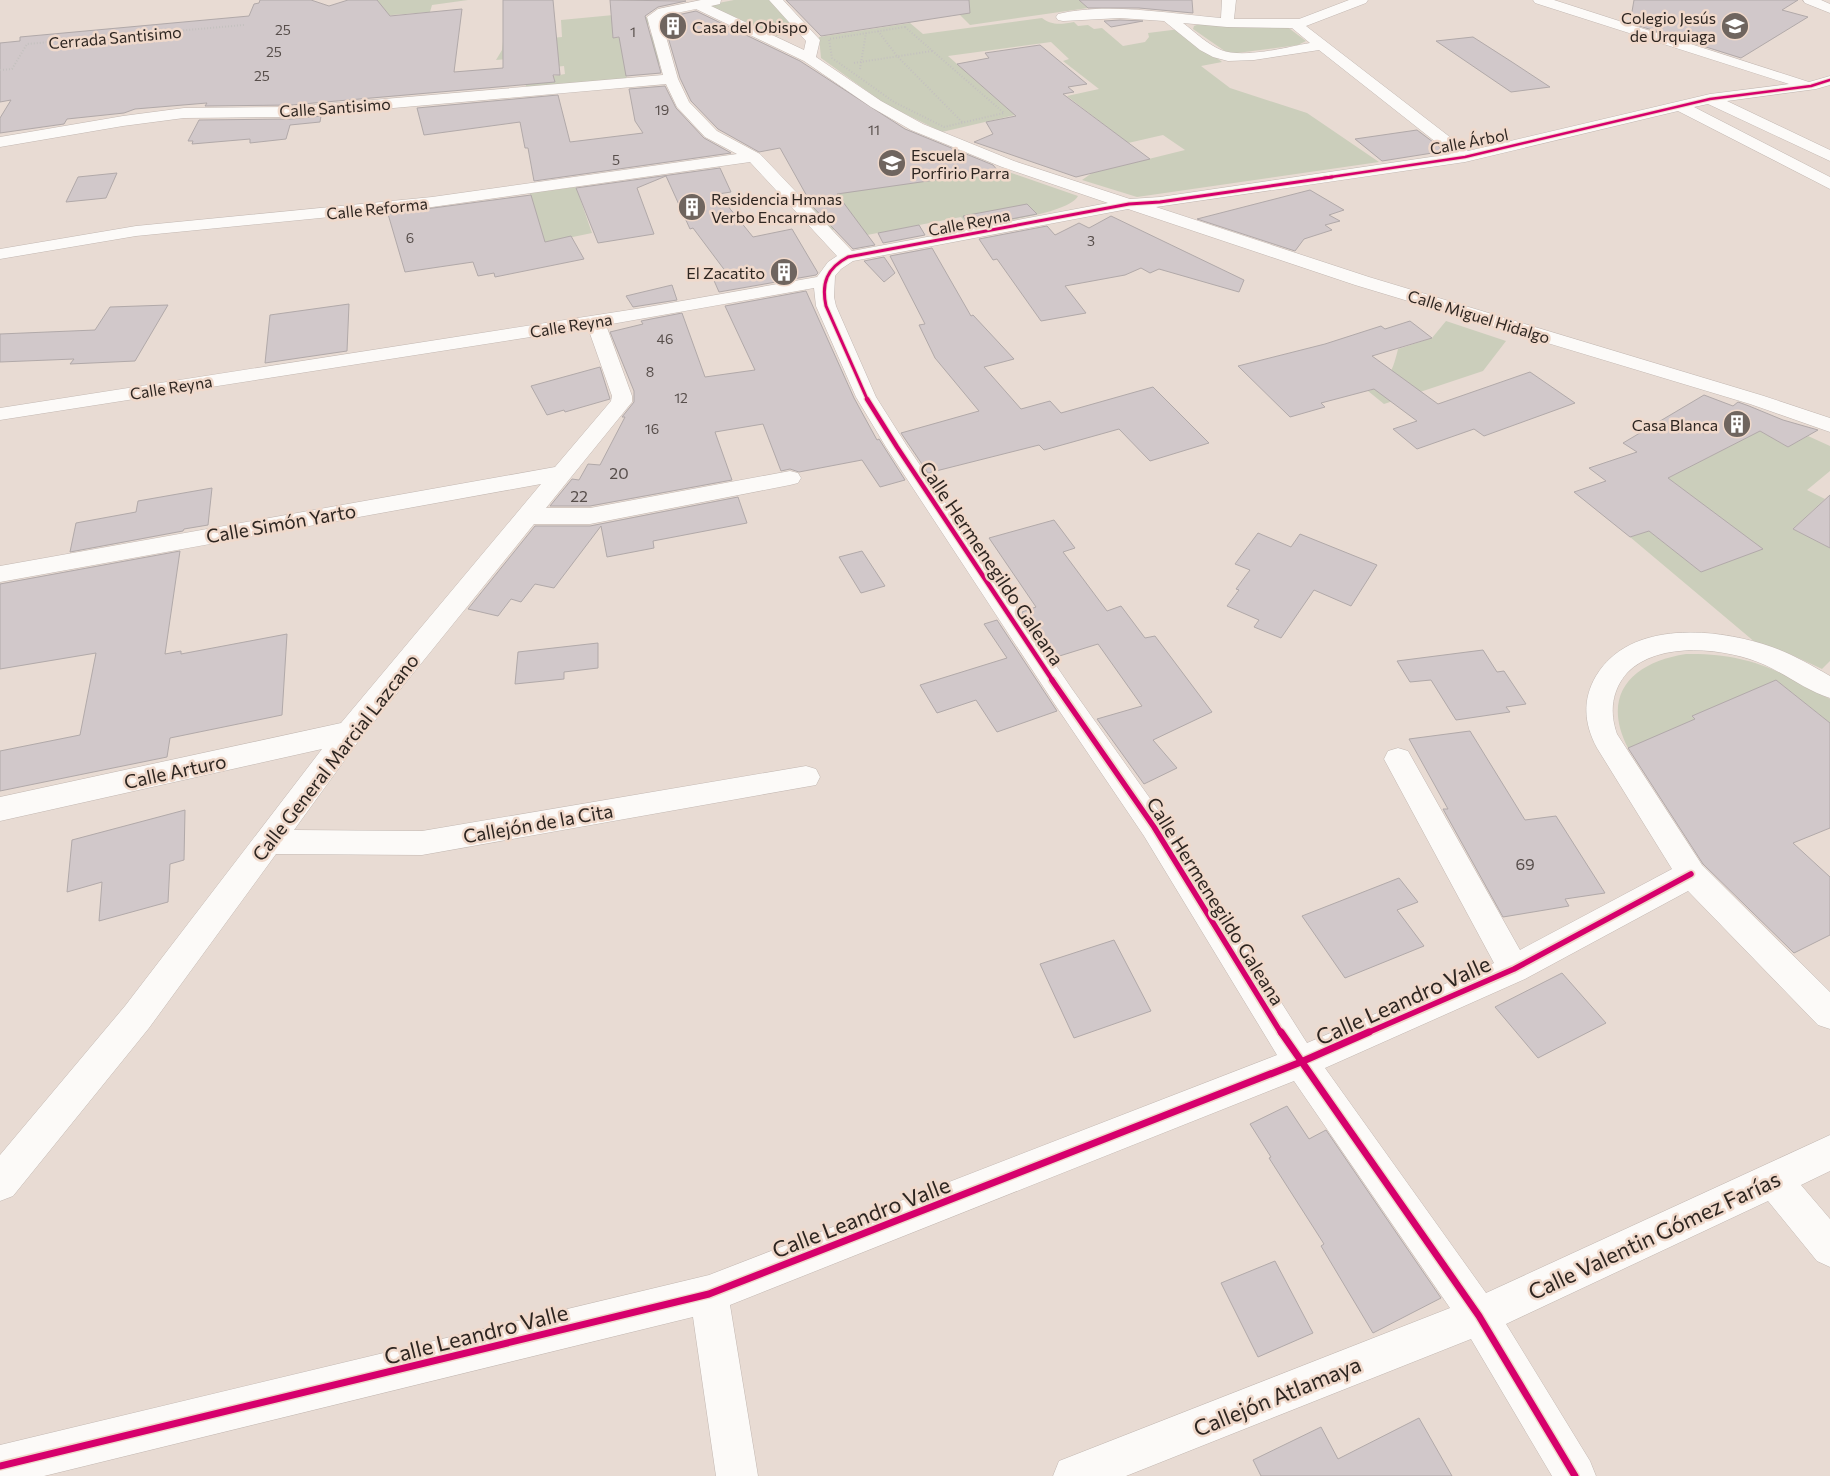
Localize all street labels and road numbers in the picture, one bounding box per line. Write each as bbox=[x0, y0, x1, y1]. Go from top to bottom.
street label: Cerrada Santisimo bbox=[48, 22, 182, 52]
street label: Calle Santisimo bbox=[279, 94, 391, 120]
street label: Calle Árbol bbox=[1428, 124, 1510, 158]
street label: Calle Reforma bbox=[325, 193, 429, 223]
street label: Calle Reyna bbox=[926, 205, 1012, 239]
street label: Calle Miguel Hidalgo bbox=[1406, 285, 1552, 347]
street label: Calle Reyna bbox=[528, 309, 614, 341]
street label: Calle Reyna bbox=[128, 371, 214, 403]
street label: Calle Hermenegildo Galeana bbox=[915, 457, 1069, 669]
street label: Calle Simón Yarto bbox=[204, 498, 358, 548]
street label: Calle General Marcial Lazcano bbox=[247, 649, 423, 865]
street label: Calle Arturo bbox=[122, 749, 228, 793]
street label: Calle Hermenegildo Galeana bbox=[1142, 793, 1290, 1009]
street label: Callejón de la Cita bbox=[461, 798, 615, 848]
street label: Calle Leandro Valle bbox=[1311, 949, 1495, 1051]
street label: Calle Valentin Gómez Farías bbox=[1524, 1165, 1784, 1305]
street label: Calle Leandro Valle bbox=[768, 1171, 954, 1263]
street label: Calle Leandro Valle bbox=[381, 1298, 571, 1370]
street label: Callejón Atlamaya bbox=[1189, 1350, 1365, 1442]

